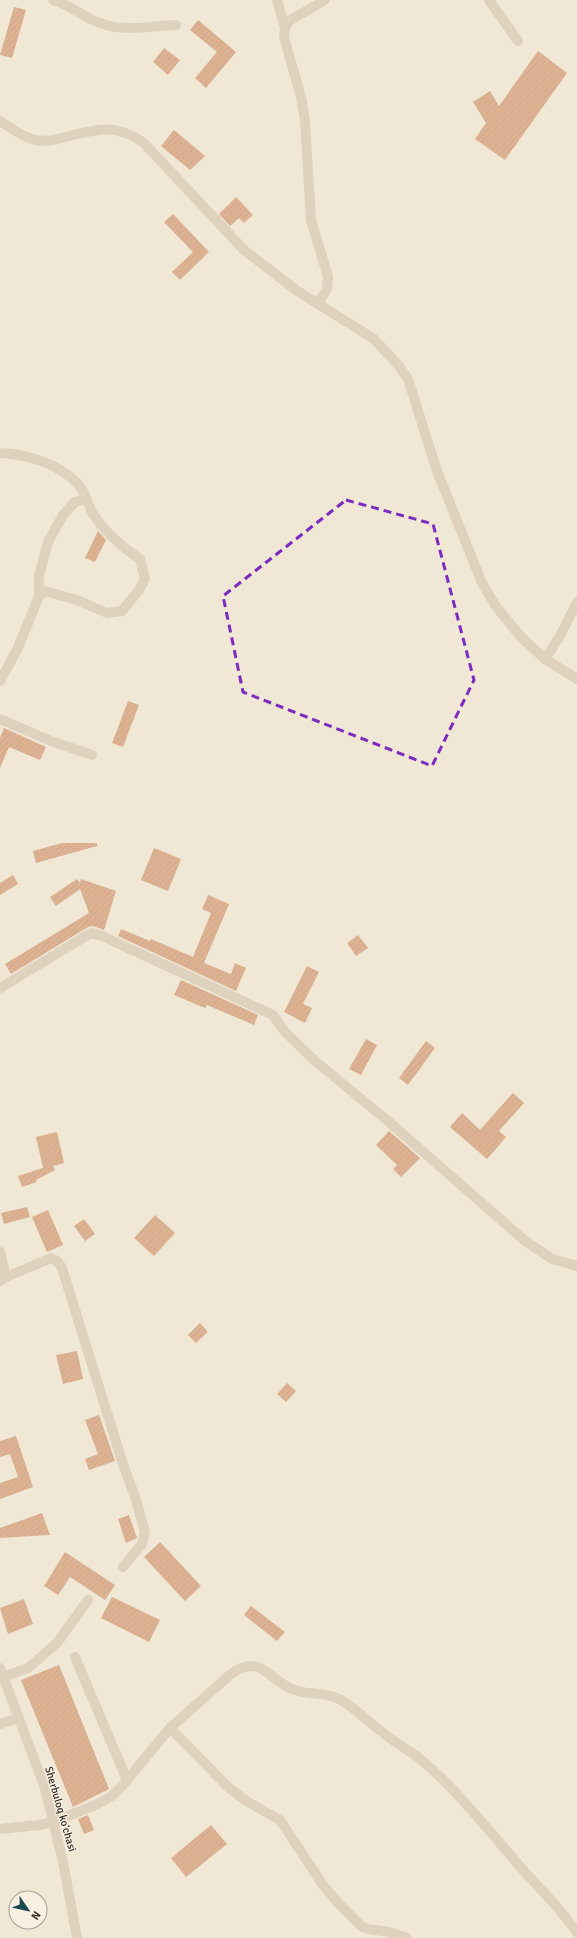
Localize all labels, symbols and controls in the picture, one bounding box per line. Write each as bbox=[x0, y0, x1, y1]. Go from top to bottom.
street label: Sherbuloq koʻchasi bbox=[42, 1765, 79, 1853]
north arrow bbox=[8, 1890, 48, 1930]
text: N bbox=[28, 1909, 43, 1922]

